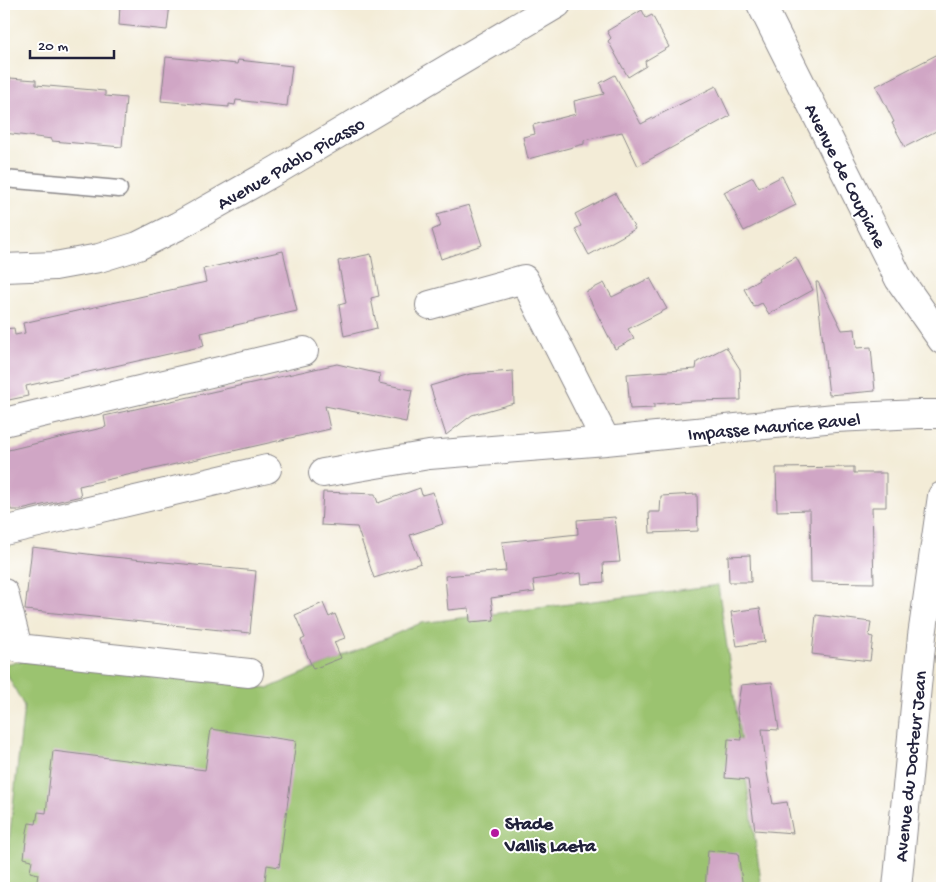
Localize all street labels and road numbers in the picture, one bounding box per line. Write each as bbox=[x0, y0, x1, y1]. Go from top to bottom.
street label: Avenue de Coupiane bbox=[798, 101, 890, 253]
street label: Avenue Pablo Picasso bbox=[214, 113, 370, 217]
street label: Impasse Maurice Ravel bbox=[687, 409, 862, 447]
street label: Avenue du Docteur Jean bbox=[891, 670, 934, 863]

